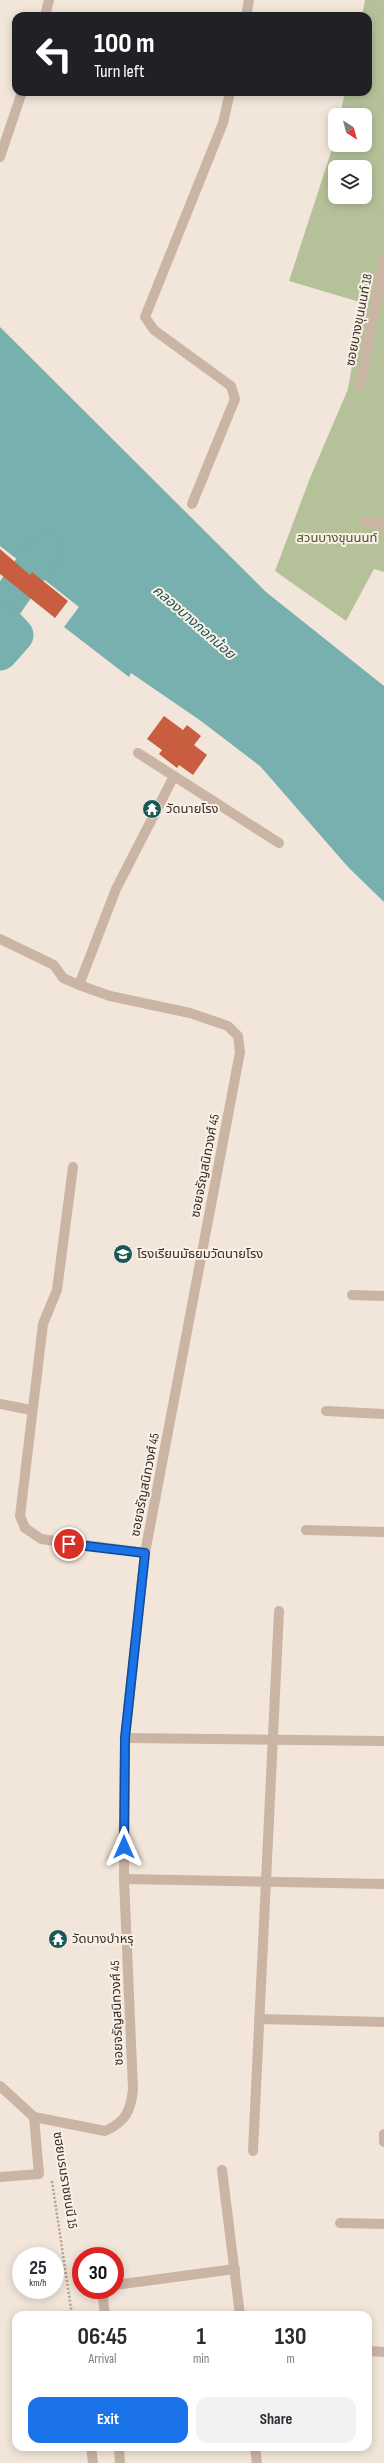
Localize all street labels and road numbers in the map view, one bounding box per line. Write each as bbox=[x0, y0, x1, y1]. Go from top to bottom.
street label: ซอยบางขุนนนท์ 18 bbox=[342, 272, 376, 368]
street label: ซอยจรัญสนิทวงศ์ 45 bbox=[187, 1113, 223, 1219]
street label: ซอยจรัญสนิทวงศ์ 45 bbox=[127, 1432, 163, 1538]
street label: ซอยจรัญสนิทวงศ์ 45 bbox=[107, 1960, 127, 2066]
street label: ซฮยบรมราชชนนี 15 bbox=[49, 2130, 81, 2230]

